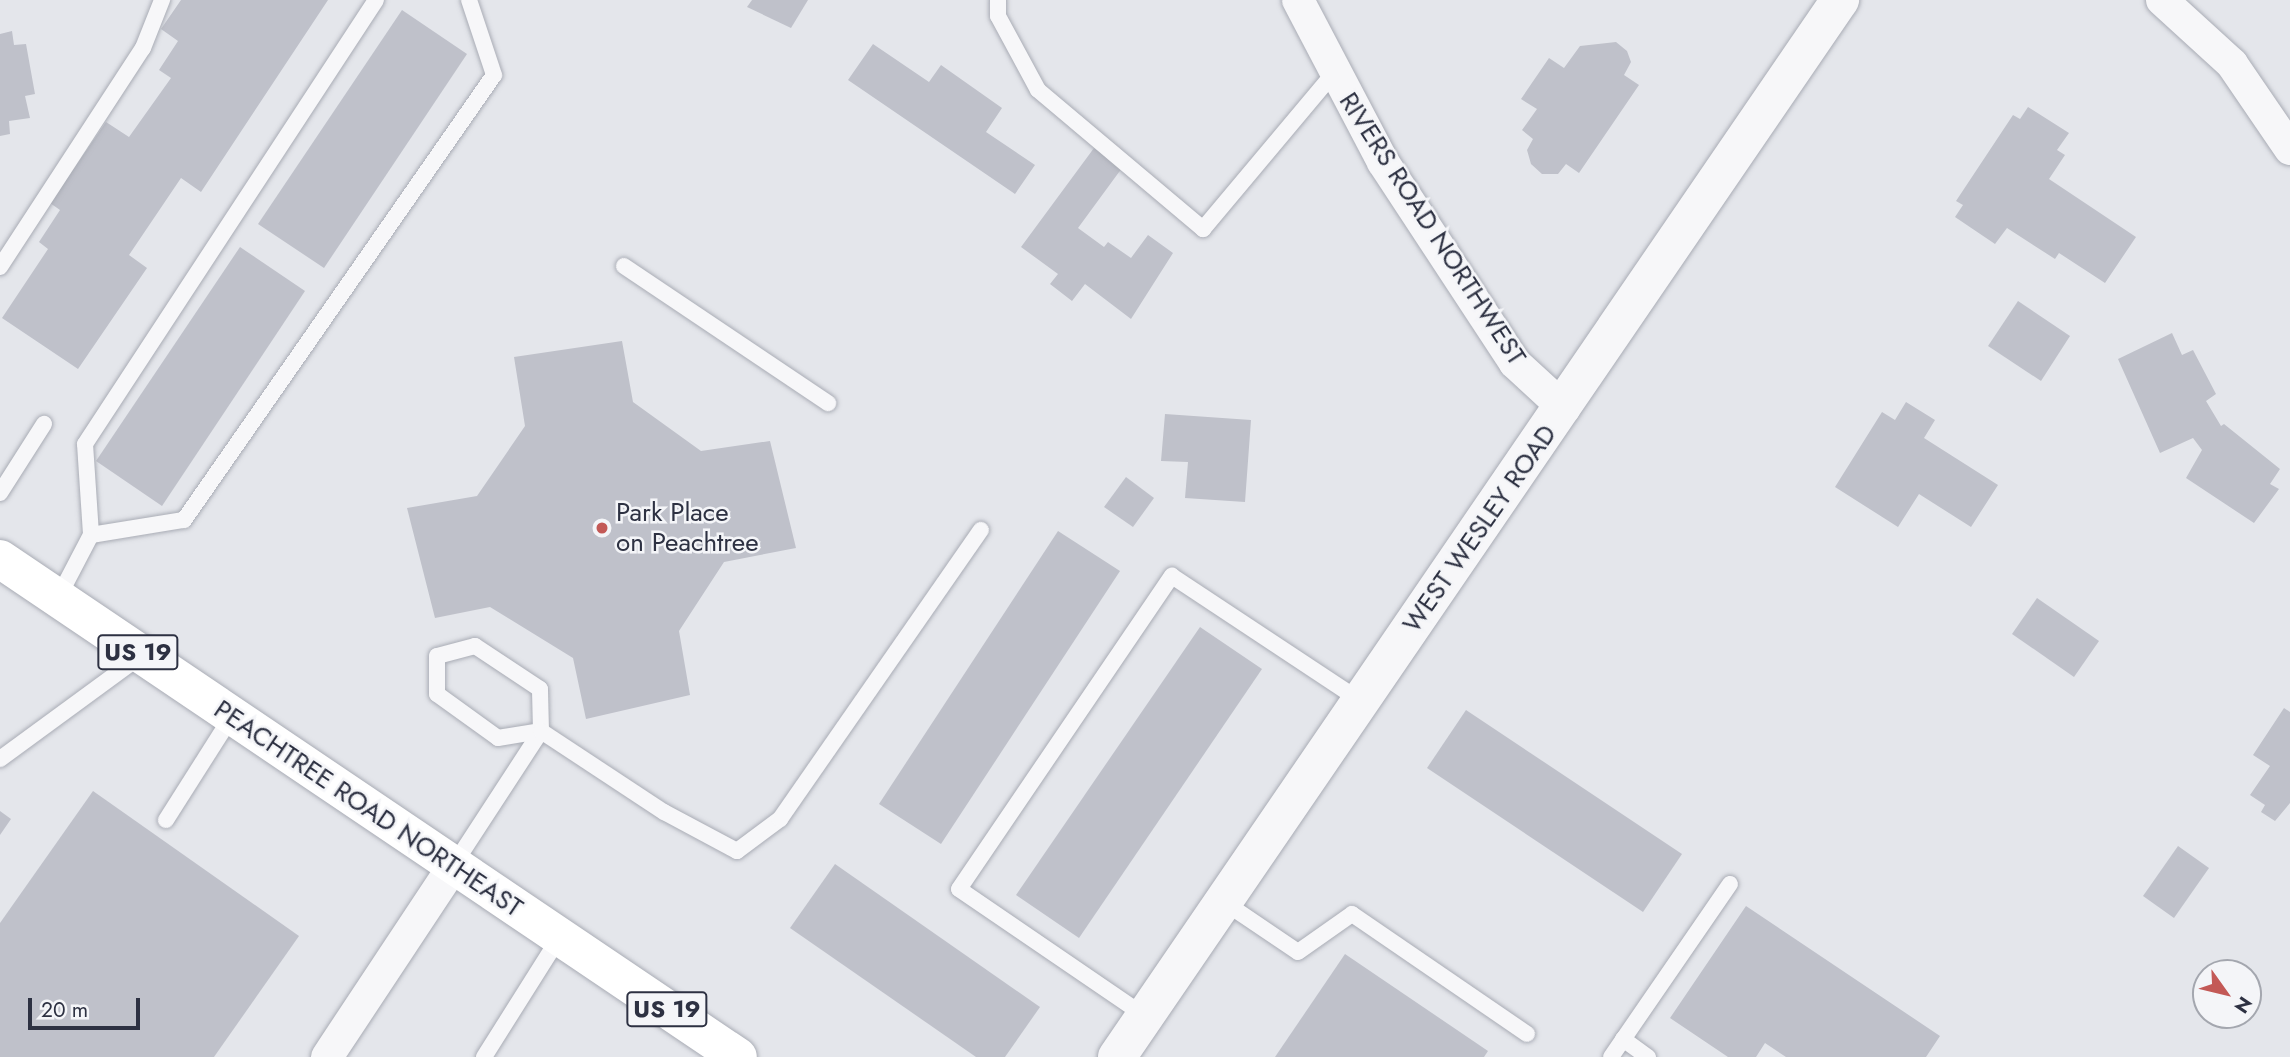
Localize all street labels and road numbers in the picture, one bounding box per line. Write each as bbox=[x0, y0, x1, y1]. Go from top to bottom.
street label: RIVERS ROAD NORTHWEST bbox=[1332, 87, 1532, 371]
street label: WEST WESLEY ROAD bbox=[1397, 419, 1563, 639]
road number: US 19 bbox=[96, 632, 180, 672]
street label: PEACHTREE ROAD NORTHEAST bbox=[208, 694, 528, 924]
road number: US 19 bbox=[625, 988, 709, 1030]

